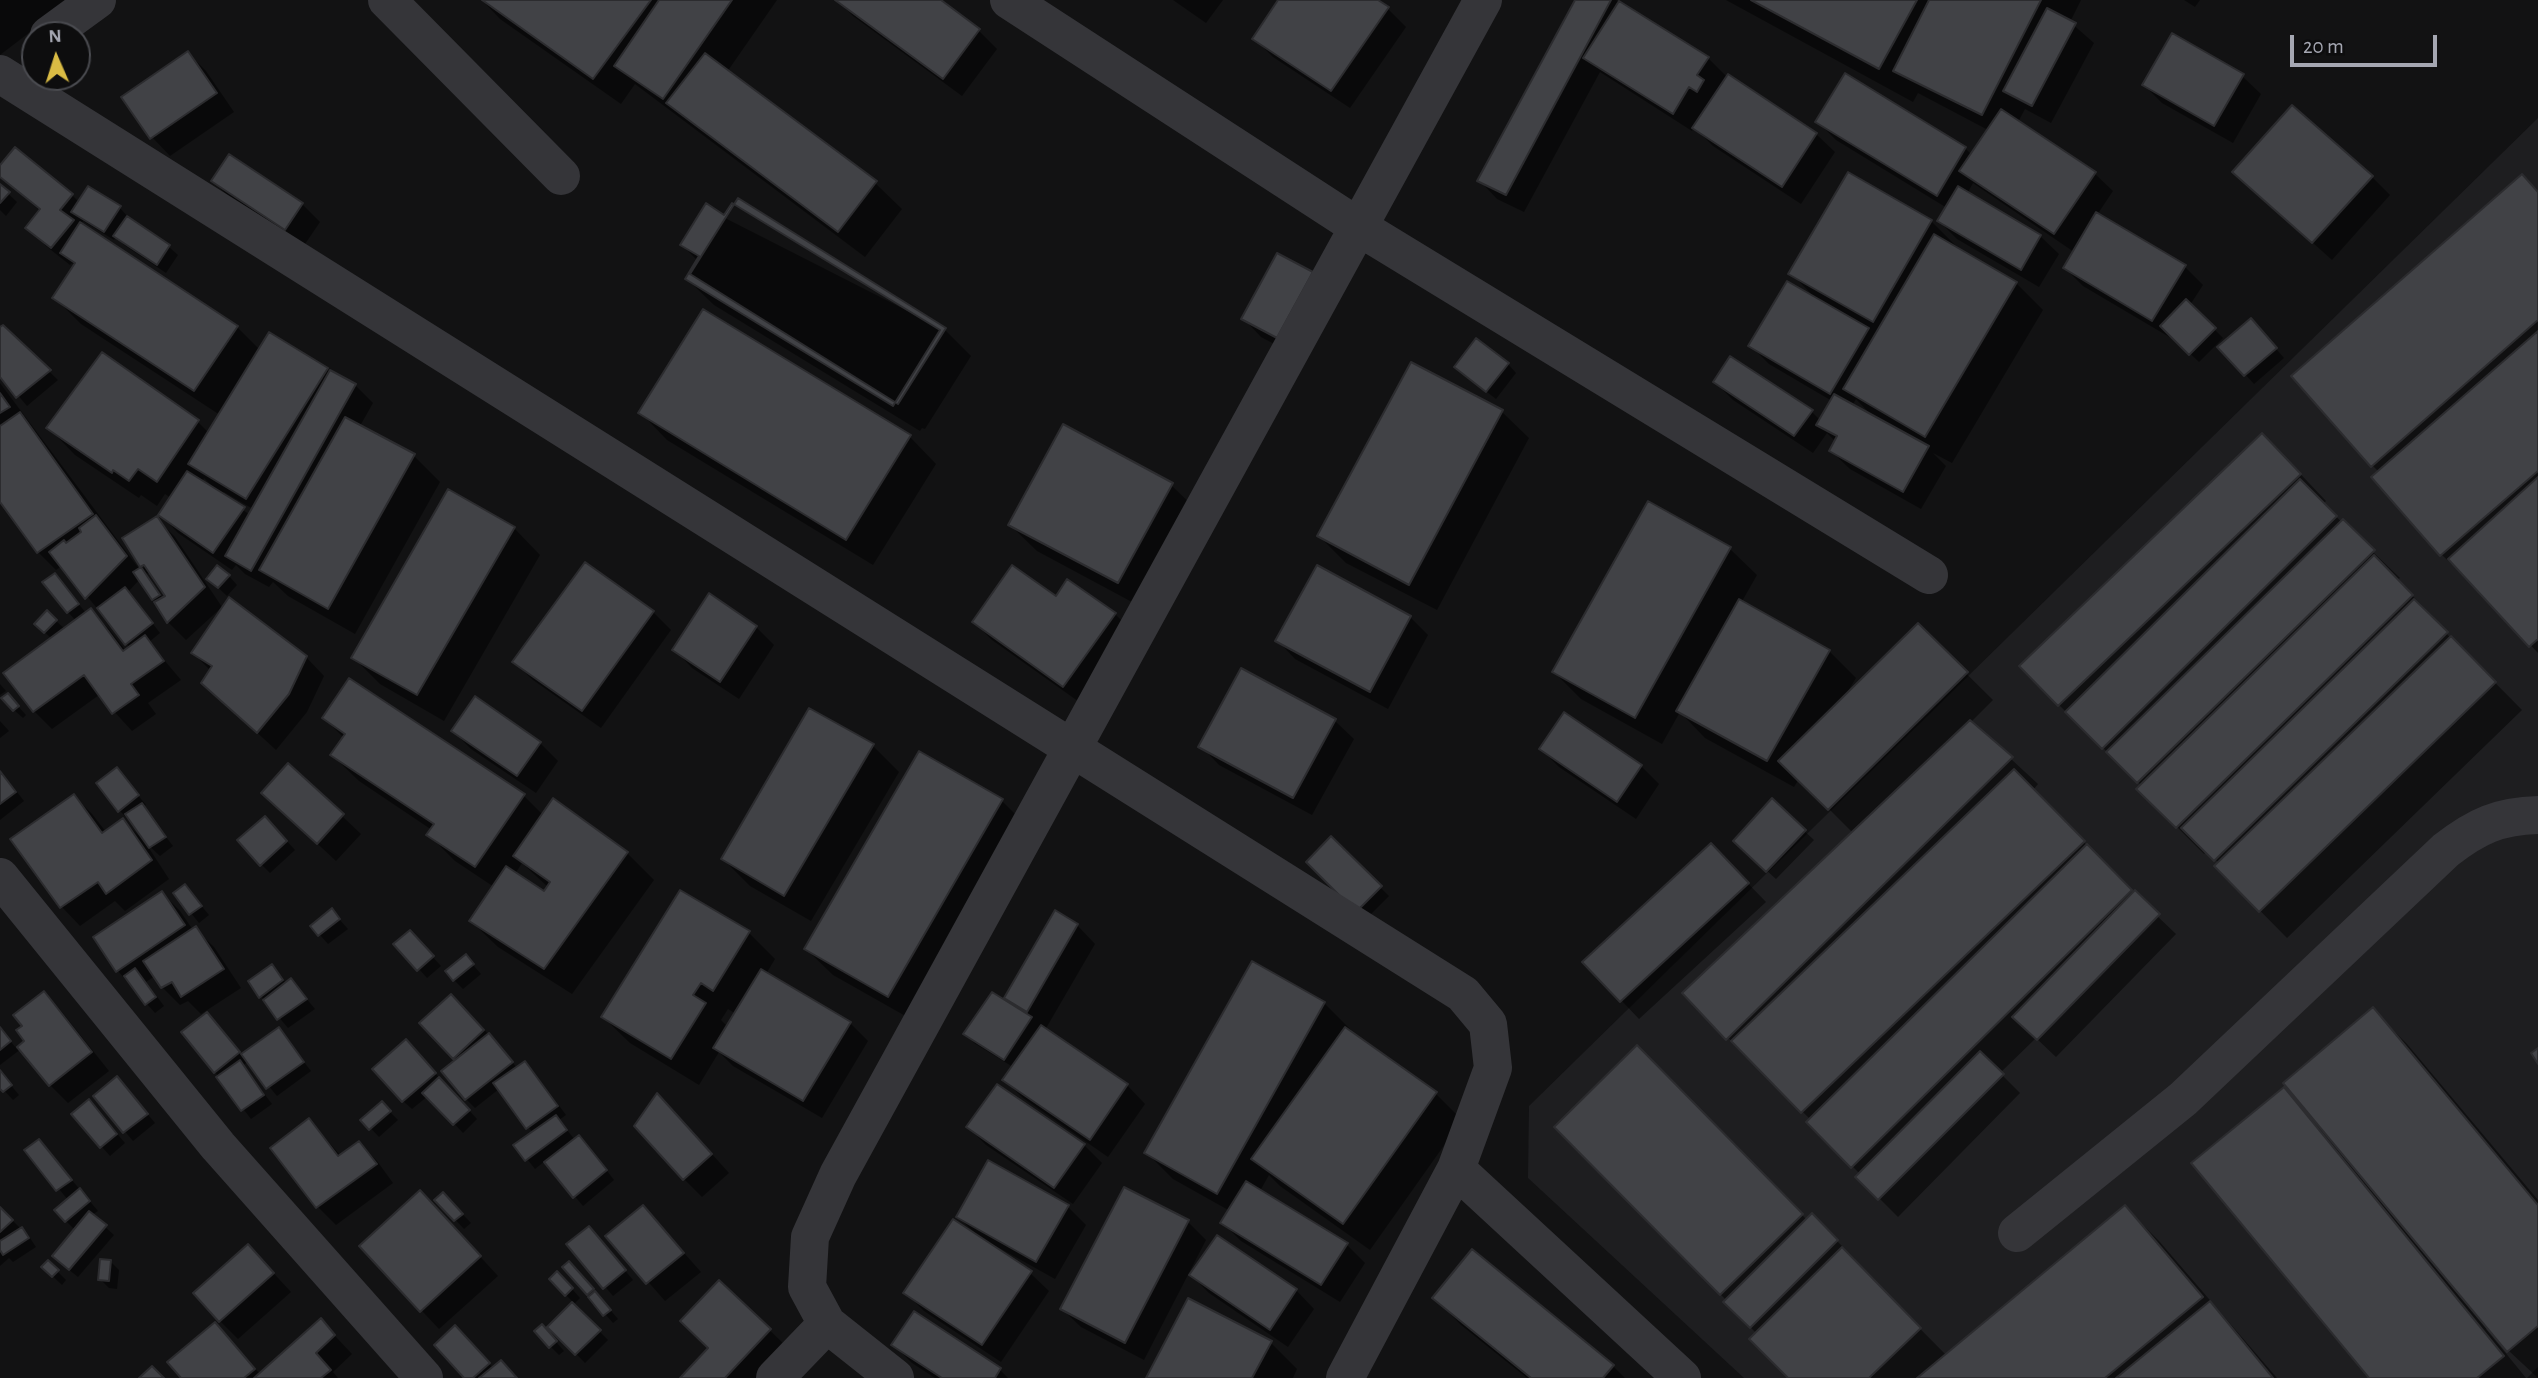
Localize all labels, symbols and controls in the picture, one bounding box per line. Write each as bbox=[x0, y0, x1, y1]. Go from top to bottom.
north arrow bbox=[21, 21, 91, 91]
scale bar bbox=[2293, 21, 2440, 65]
text: N bbox=[48, 27, 62, 46]
text: 20 m bbox=[2303, 36, 2344, 57]

